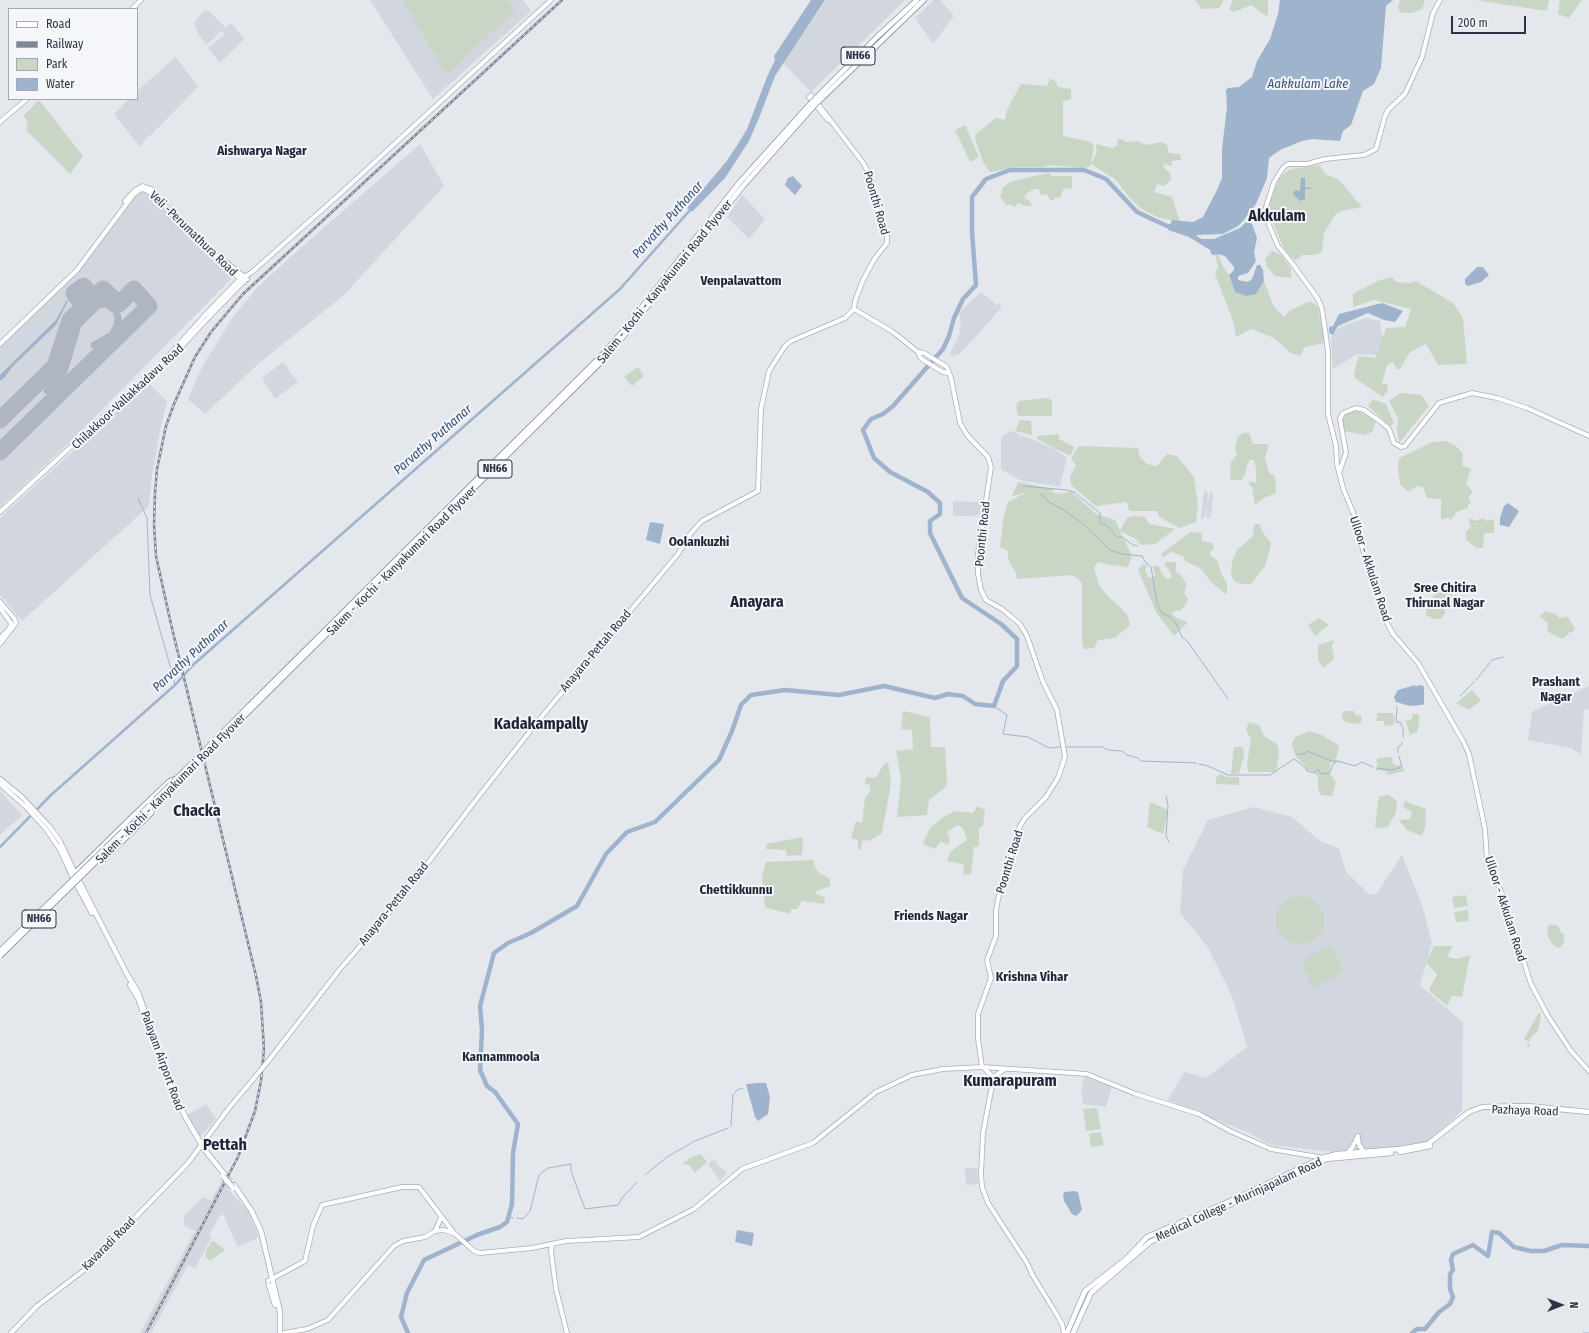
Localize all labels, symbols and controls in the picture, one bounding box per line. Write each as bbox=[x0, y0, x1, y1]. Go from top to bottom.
legend bbox=[8, 8, 138, 100]
scale bar bbox=[1453, 8, 1528, 34]
text: 200 m bbox=[1458, 16, 1488, 30]
text: Road bbox=[46, 17, 71, 31]
text: Railway bbox=[46, 37, 83, 51]
road number: NH66 bbox=[841, 47, 875, 65]
text: Park bbox=[46, 57, 67, 71]
water label: Aakkulam Lake bbox=[1268, 76, 1348, 92]
text: Water bbox=[46, 77, 74, 91]
district label: Aishwarya Nagar bbox=[217, 143, 307, 159]
street label: Poonthi Road bbox=[860, 169, 892, 237]
water label: Parvathy Puthanar bbox=[629, 178, 707, 262]
street label: Veli -Perumathura Road bbox=[146, 188, 240, 280]
street label: Salem - Kochi - Kanyakumari Road Flyover bbox=[594, 197, 736, 367]
district label: Akkulam bbox=[1248, 207, 1306, 227]
district label: Venpalavattom bbox=[700, 273, 782, 289]
street label: Chilakkoor-Vallakkadavu Road bbox=[69, 341, 187, 453]
water label: Parvathy Puthanar bbox=[391, 402, 475, 478]
road number: NH66 bbox=[478, 460, 512, 478]
street label: Salem - Kochi - Kanyakumari Road Flyover bbox=[324, 483, 480, 639]
street label: Poonthi Road bbox=[972, 501, 994, 567]
street label: Ulloor - Akkulam Road bbox=[1346, 515, 1394, 623]
district label: Oolankuzhi bbox=[669, 534, 729, 550]
district label: Sree Chitira Thirunal Nagar bbox=[1406, 580, 1484, 611]
district label: Anayara bbox=[730, 593, 784, 613]
street label: Anayara-Pettah Road bbox=[557, 607, 635, 695]
water label: Parvathy Puthanar bbox=[150, 617, 232, 695]
district label: Prashant Nagar bbox=[1532, 674, 1580, 705]
street label: Salem - Kochi - Kanyakumari Road Flyover bbox=[93, 711, 249, 867]
district label: Kadakampally bbox=[494, 715, 588, 735]
district label: Chacka bbox=[173, 802, 221, 822]
street label: Poonthi Road bbox=[993, 828, 1027, 896]
street label: Ulloor - Akkulam Road bbox=[1481, 855, 1529, 963]
street label: Anayara-Pettah Road bbox=[356, 859, 432, 949]
district label: Chettikkunnu bbox=[700, 882, 772, 898]
district label: Friends Nagar bbox=[894, 908, 968, 924]
road number: NH66 bbox=[22, 910, 56, 928]
district label: Krishna Vihar bbox=[996, 969, 1068, 985]
street label: Palayam Airport Road bbox=[137, 1009, 187, 1113]
district label: Kannammoola bbox=[462, 1049, 540, 1065]
district label: Kumarapuram bbox=[963, 1072, 1057, 1092]
street label: Pazhaya Road bbox=[1491, 1103, 1559, 1119]
district label: Pettah bbox=[203, 1136, 247, 1156]
street label: Medical College - Murinjapalam Road bbox=[1154, 1155, 1324, 1245]
street label: Kavaradi Road bbox=[79, 1214, 139, 1274]
north arrow bbox=[1541, 1285, 1581, 1325]
text: N bbox=[1567, 1302, 1580, 1308]

